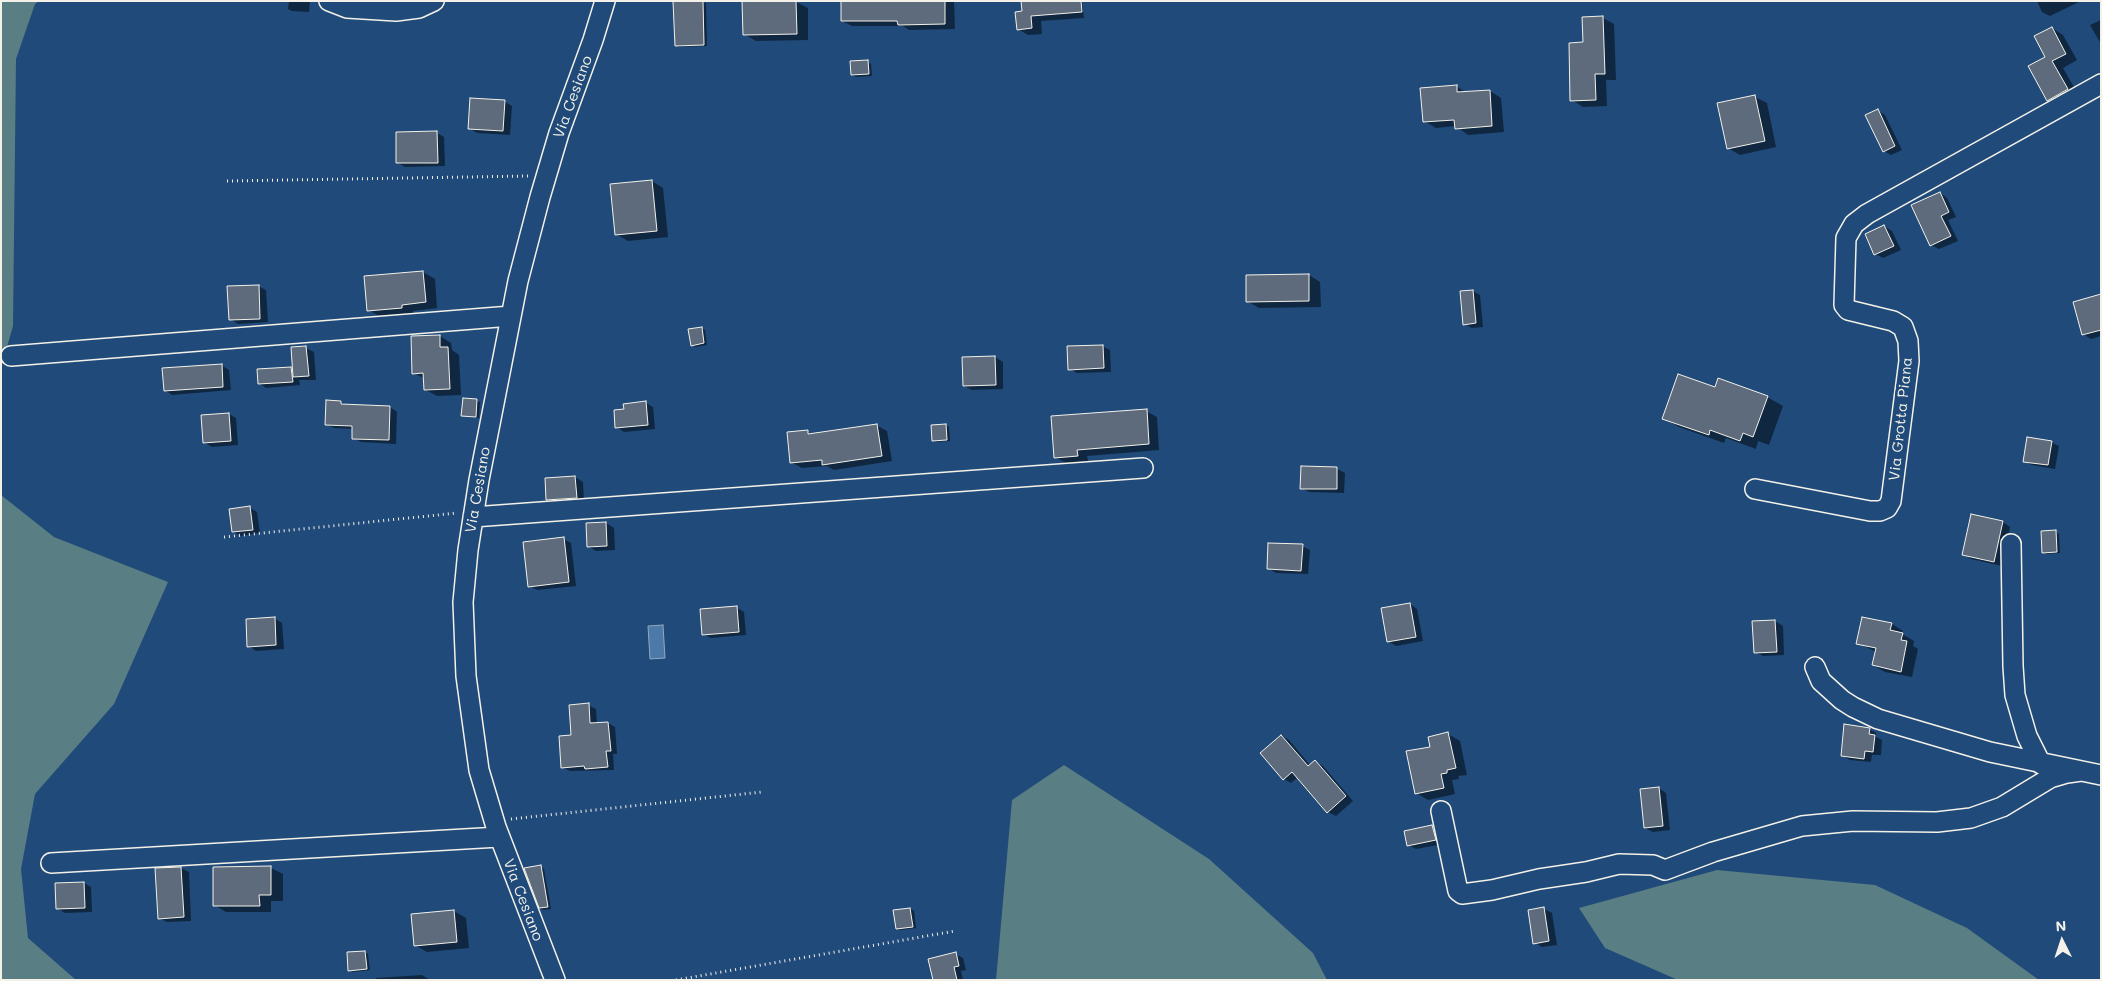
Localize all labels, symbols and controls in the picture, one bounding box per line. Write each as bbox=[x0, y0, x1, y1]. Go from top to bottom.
street label: Via Cesiano bbox=[550, 53, 596, 141]
street label: Via Grotta Piana bbox=[1886, 356, 1916, 482]
street label: Via Cesiano bbox=[462, 446, 494, 534]
street label: Via Cesiano bbox=[499, 856, 547, 944]
north arrow bbox=[2037, 916, 2087, 966]
text: N bbox=[2055, 916, 2067, 935]

